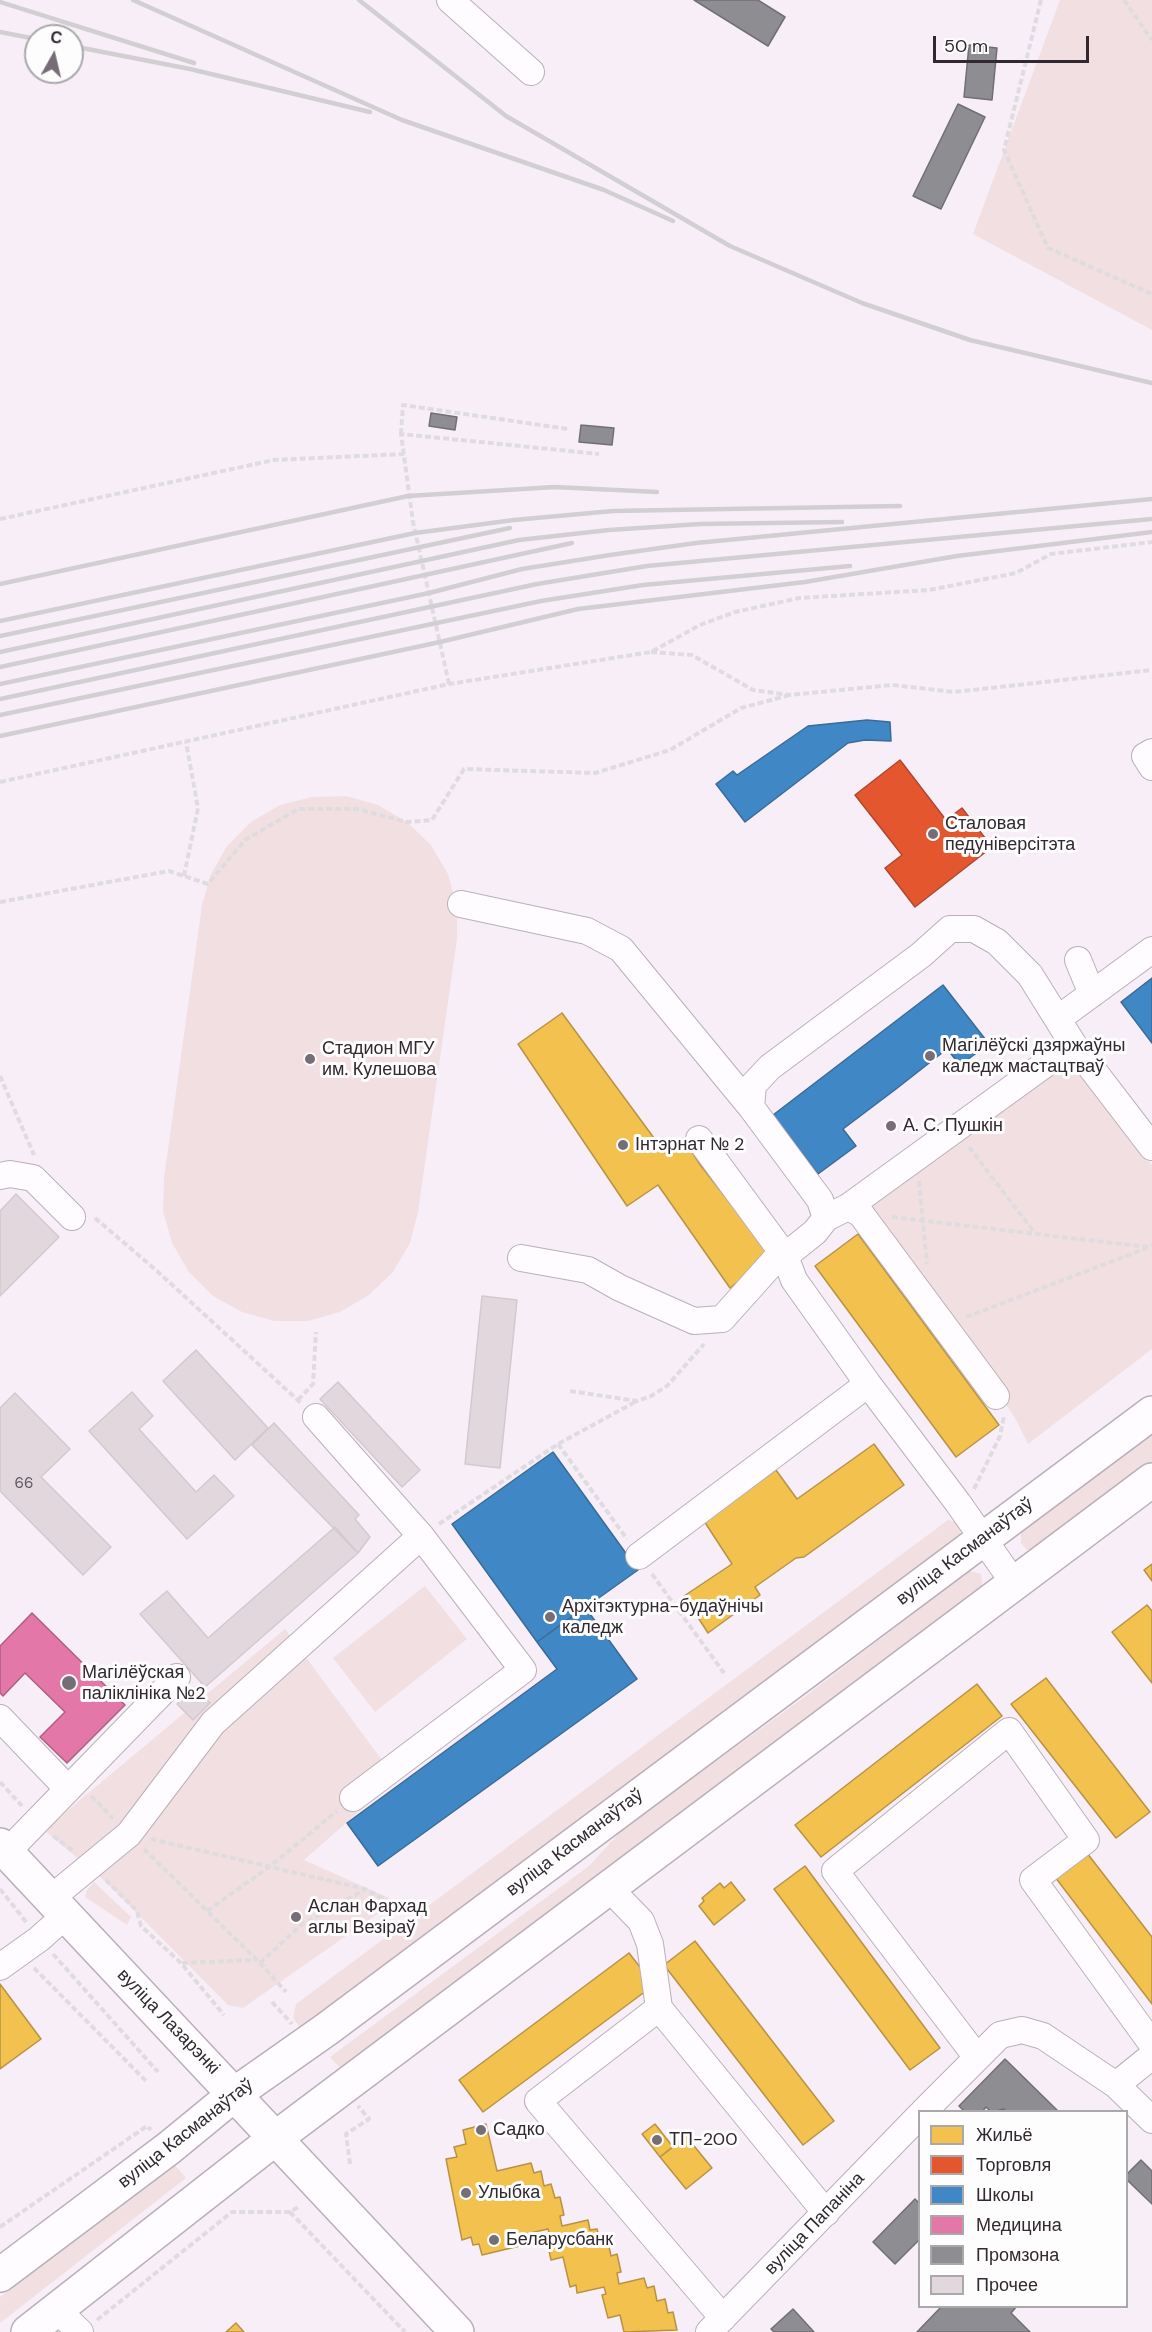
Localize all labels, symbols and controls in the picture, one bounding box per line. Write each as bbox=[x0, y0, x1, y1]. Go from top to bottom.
north arrow bbox=[24, 24, 84, 84]
scale bar bbox=[936, 24, 1092, 62]
text: С bbox=[49, 26, 63, 49]
text: 50 m bbox=[944, 34, 988, 58]
place label: Сталовая педуніверсітэта bbox=[945, 813, 1075, 856]
marker: Сталовая педуніверсітэта bbox=[926, 827, 940, 841]
place label: Магілёўскі дзяржаўны каледж мастацтваў bbox=[942, 1035, 1125, 1078]
place label: Стадион МГУ им. Кулешова bbox=[322, 1038, 436, 1080]
marker: Магілёўскі дзяржаўны каледж мастацтваў bbox=[923, 1049, 937, 1063]
marker: Стадион МГУ им. Кулешова bbox=[303, 1052, 317, 1066]
place label: А. С. Пушкін bbox=[903, 1115, 1003, 1137]
marker: А. С. Пушкін bbox=[884, 1119, 898, 1133]
place label: Інтэрнат № 2 bbox=[635, 1134, 744, 1156]
marker: Інтэрнат № 2 bbox=[616, 1138, 630, 1152]
house number: 66 bbox=[15, 1475, 33, 1493]
street label: вуліца Касманаўтаў bbox=[893, 1494, 1037, 1610]
place label: Архітэктурна-будаўнічы каледж bbox=[562, 1596, 763, 1638]
marker: Архітэктурна-будаўнічы каледж bbox=[543, 1610, 557, 1624]
place label: Магілёўская паліклініка №2 bbox=[82, 1662, 206, 1704]
marker: Магілёўская паліклініка №2 bbox=[60, 1674, 78, 1692]
street label: вуліца Касманаўтаў bbox=[503, 1785, 647, 1901]
place label: Аслан Фархад аглы Везіраў bbox=[308, 1896, 427, 1938]
marker: Аслан Фархад аглы Везіраў bbox=[289, 1910, 303, 1924]
street label: вуліца Лазарэнкі bbox=[112, 1965, 224, 2079]
street label: вуліца Касманаўтаў bbox=[114, 2075, 258, 2193]
legend bbox=[918, 2110, 1128, 2308]
place label: Садко bbox=[493, 2119, 545, 2141]
marker: Садко bbox=[474, 2123, 488, 2137]
text: Жильё bbox=[976, 2123, 1033, 2147]
place label: ТП-200 bbox=[669, 2129, 737, 2151]
marker: ТП-200 bbox=[650, 2133, 664, 2147]
text: Торговля bbox=[976, 2153, 1051, 2177]
street label: вуліца Папаніна bbox=[761, 2168, 869, 2280]
place label: Улыбка bbox=[478, 2182, 540, 2204]
text: Школы bbox=[976, 2183, 1034, 2207]
marker: Улыбка bbox=[459, 2186, 473, 2200]
text: Медицина bbox=[976, 2213, 1062, 2237]
place label: Беларусбанк bbox=[506, 2229, 613, 2251]
marker: Беларусбанк bbox=[487, 2233, 501, 2247]
text: Промзона bbox=[976, 2243, 1059, 2267]
text: Прочее bbox=[976, 2273, 1038, 2297]

